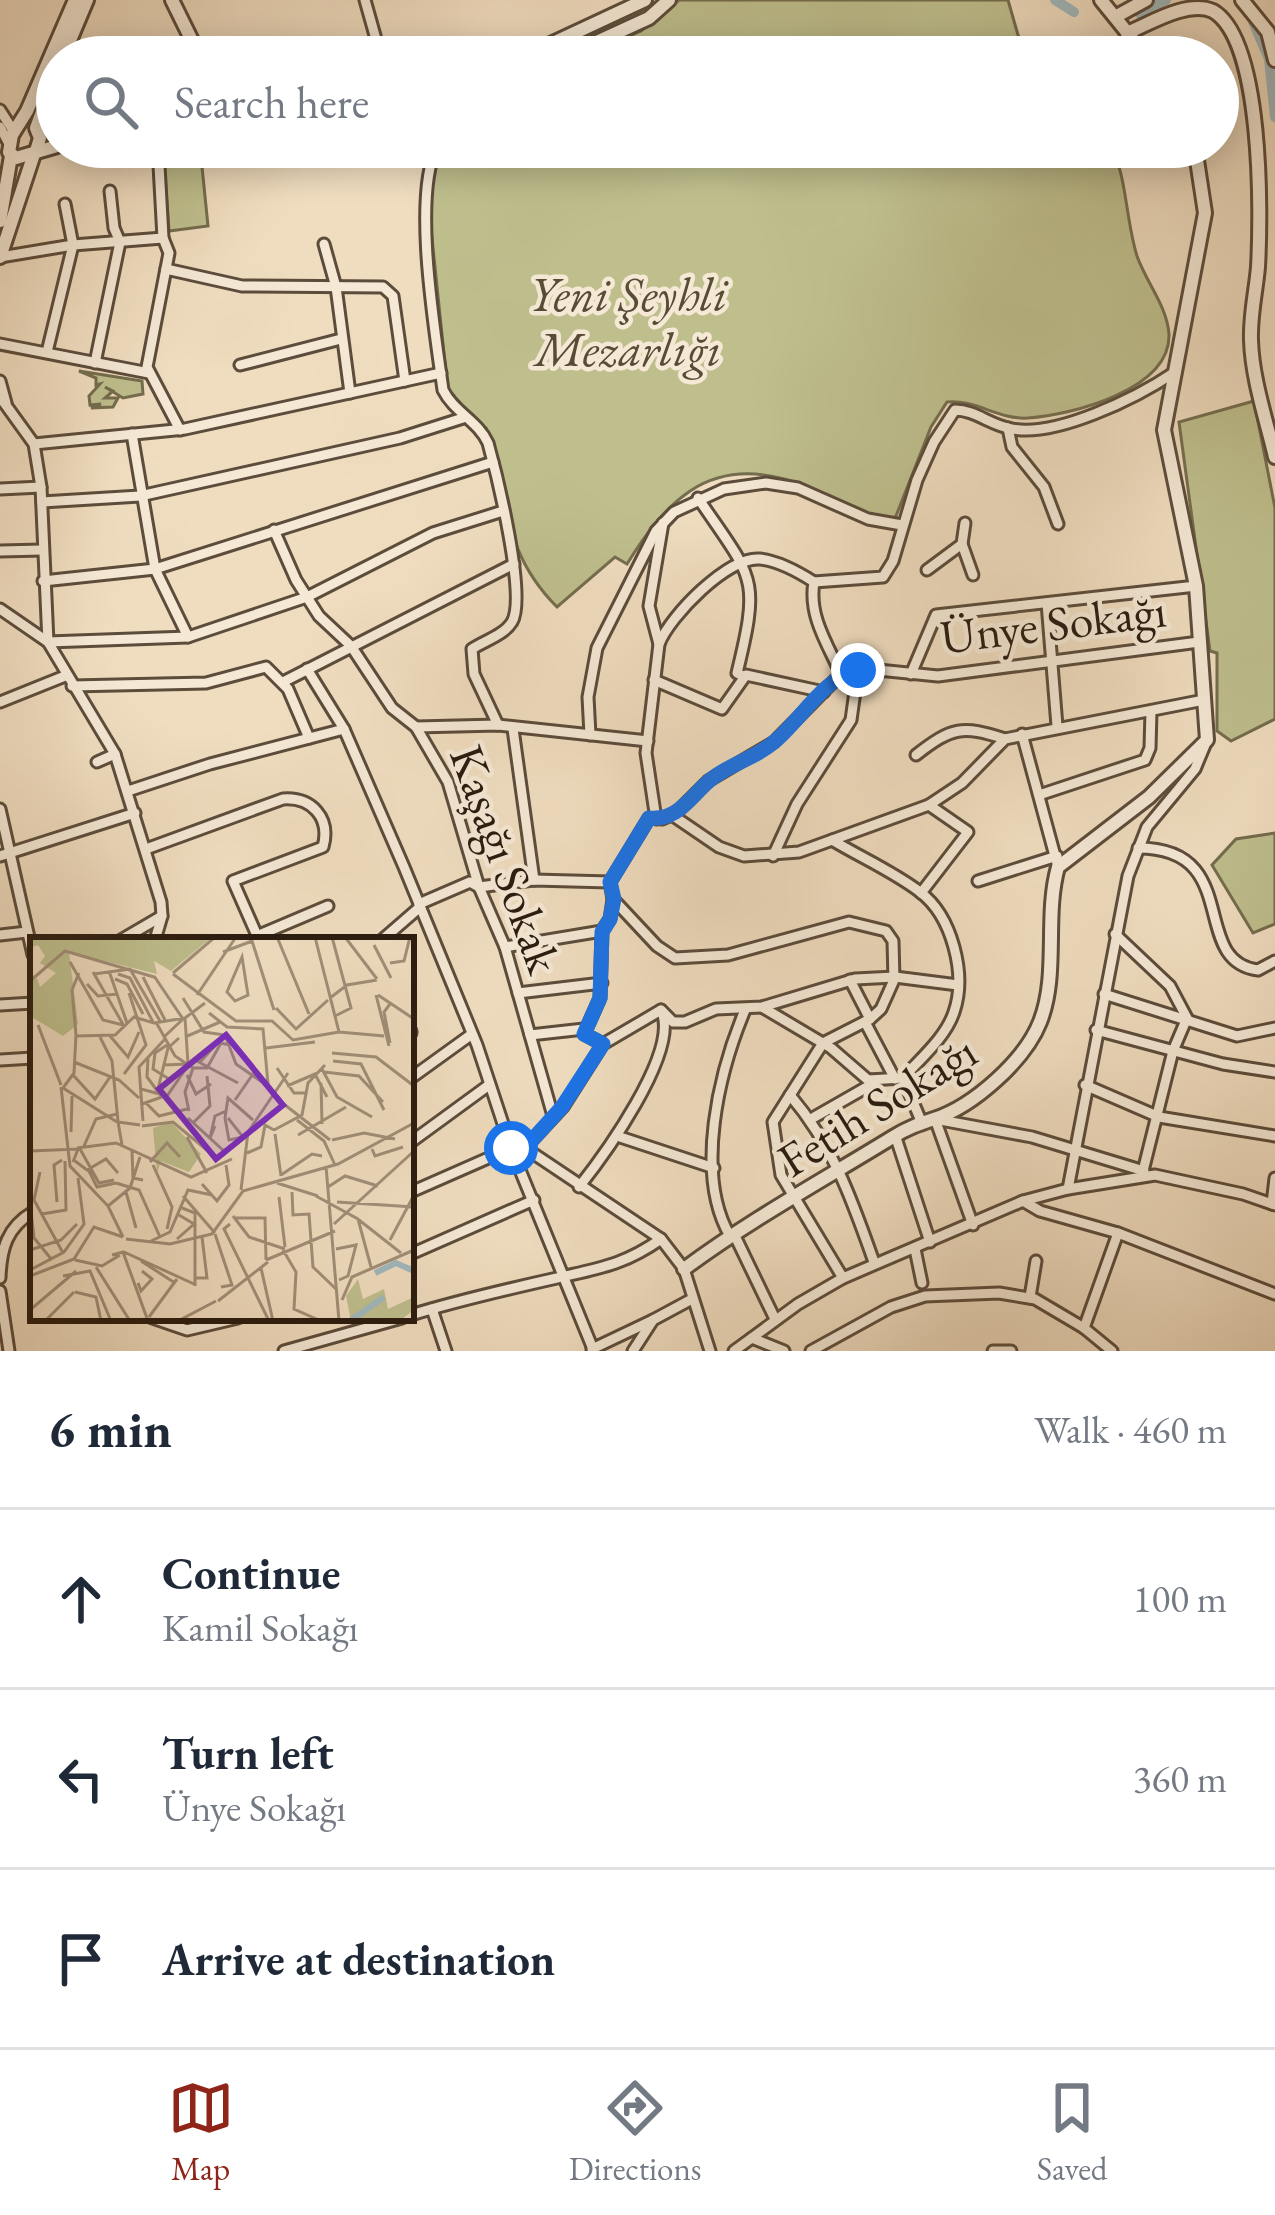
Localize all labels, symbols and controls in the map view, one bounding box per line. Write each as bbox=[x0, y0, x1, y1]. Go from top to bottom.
search box bbox=[36, 36, 1239, 168]
icon: search bbox=[78, 69, 144, 135]
text: Search here bbox=[174, 73, 369, 131]
park label: Yeni Şeyhli Mezarlığı bbox=[529, 263, 729, 380]
street label: Ünye Sokağı bbox=[937, 578, 1169, 668]
route end bbox=[831, 643, 885, 697]
street label: Kaşağı Sokak bbox=[436, 736, 576, 982]
inset map bbox=[30, 937, 414, 1321]
street label: Fetih Sokağı bbox=[766, 1020, 988, 1190]
route start bbox=[484, 1121, 538, 1175]
text: 6 min bbox=[48, 1396, 172, 1462]
text: Walk · 460 m bbox=[1034, 1404, 1227, 1455]
text: Continue bbox=[162, 1544, 340, 1602]
icon: ahead bbox=[48, 1566, 114, 1632]
text: 100 m bbox=[1133, 1573, 1227, 1624]
text: Kamil Sokağı bbox=[162, 1602, 358, 1653]
text: Turn left bbox=[162, 1724, 334, 1782]
icon: left bbox=[48, 1746, 114, 1812]
text: 360 m bbox=[1133, 1753, 1227, 1804]
text: Ünye Sokağı bbox=[162, 1782, 346, 1833]
icon: arrive bbox=[48, 1926, 114, 1992]
text: Arrive at destination bbox=[162, 1930, 555, 1988]
tab: Map bbox=[168, 2075, 234, 2190]
tab: Directions bbox=[569, 2075, 702, 2190]
tab: Saved bbox=[1037, 2075, 1107, 2190]

